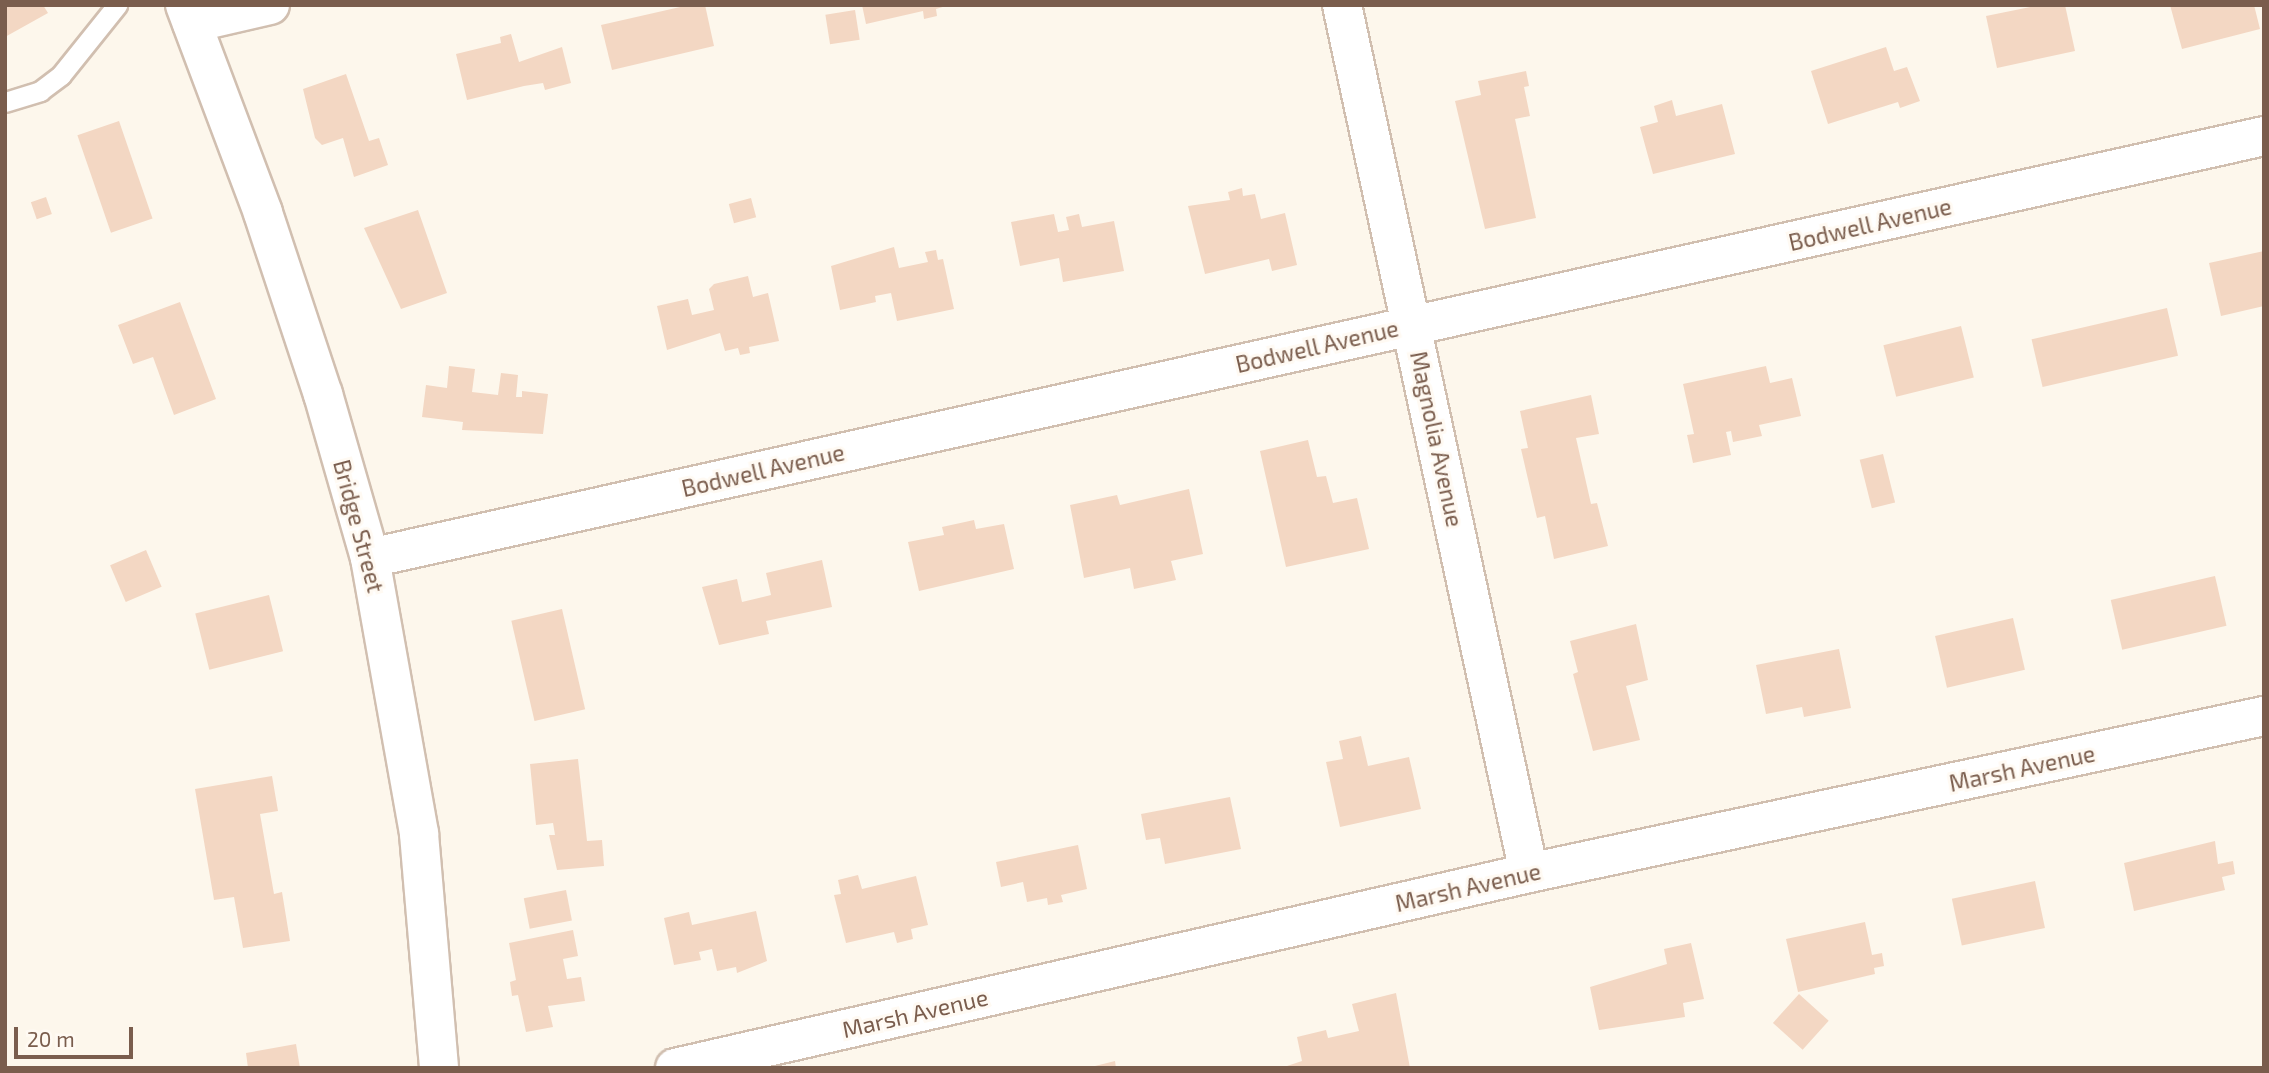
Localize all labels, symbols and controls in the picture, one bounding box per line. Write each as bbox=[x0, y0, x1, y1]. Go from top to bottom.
street label: Bodwell Avenue bbox=[1785, 192, 1955, 256]
street label: Bodwell Avenue bbox=[1232, 314, 1402, 378]
street label: Magnolia Avenue bbox=[1405, 348, 1469, 530]
street label: Bodwell Avenue bbox=[678, 438, 848, 502]
street label: Bridge Street bbox=[328, 457, 390, 595]
street label: Marsh Avenue bbox=[1946, 739, 2098, 797]
street label: Marsh Avenue bbox=[1392, 857, 1544, 917]
street label: Marsh Avenue bbox=[839, 983, 991, 1043]
scale bar bbox=[18, 1014, 136, 1058]
text: 20 m bbox=[27, 1026, 75, 1051]

